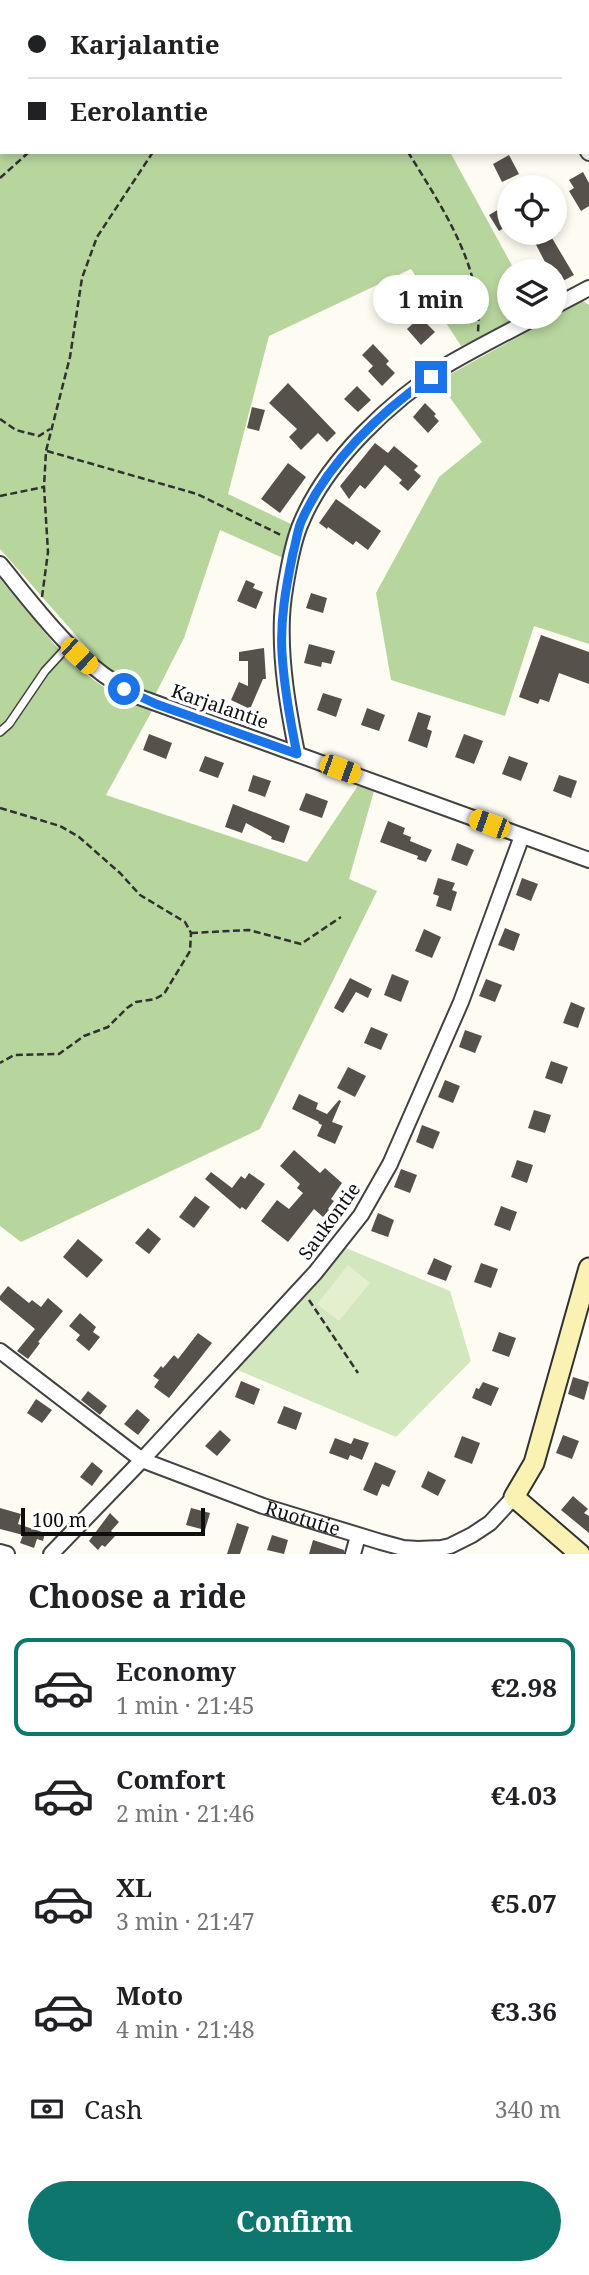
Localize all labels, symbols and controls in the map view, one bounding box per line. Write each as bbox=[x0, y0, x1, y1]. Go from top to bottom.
text: Karjalantie bbox=[70, 26, 220, 62]
text: Eerolantie bbox=[70, 93, 208, 129]
map controls bbox=[497, 175, 567, 329]
button: locate bbox=[497, 175, 567, 245]
button: layers bbox=[497, 259, 567, 329]
callout: 1 min bbox=[373, 276, 489, 324]
text: 1 min bbox=[398, 283, 464, 315]
route end bbox=[415, 361, 447, 393]
car bbox=[57, 634, 102, 678]
route start bbox=[108, 673, 140, 705]
street label: Karjalantie bbox=[168, 677, 272, 735]
car bbox=[317, 752, 364, 786]
car bbox=[466, 807, 513, 841]
street label: Saukontie bbox=[292, 1177, 366, 1265]
street label: Ruotutie bbox=[262, 1494, 343, 1542]
scale bar bbox=[21, 1505, 205, 1537]
text: 100 m bbox=[32, 1507, 87, 1533]
text: Choose a ride bbox=[28, 1574, 247, 1617]
text: Economy bbox=[116, 1653, 236, 1689]
icon: car bbox=[32, 1656, 95, 1719]
text: €2.98 bbox=[491, 1669, 557, 1705]
text: 1 min · 21:45 bbox=[116, 1689, 254, 1721]
text: Comfort bbox=[116, 1761, 226, 1797]
icon: car bbox=[32, 1764, 95, 1827]
text: €4.03 bbox=[491, 1777, 557, 1813]
text: 2 min · 21:46 bbox=[116, 1797, 254, 1829]
text: XL bbox=[116, 1869, 152, 1905]
icon: car bbox=[32, 1872, 95, 1935]
text: €5.07 bbox=[491, 1885, 557, 1921]
text: 3 min · 21:47 bbox=[116, 1905, 254, 1937]
text: Moto bbox=[116, 1977, 183, 2013]
icon: car bbox=[32, 1980, 95, 2043]
text: €3.36 bbox=[491, 1993, 557, 2029]
text: 4 min · 21:48 bbox=[116, 2013, 254, 2045]
icon: cash bbox=[28, 2090, 66, 2128]
text: Cash bbox=[84, 2091, 143, 2127]
text: 340 m bbox=[495, 2093, 561, 2125]
button: Confirm bbox=[28, 2181, 561, 2261]

